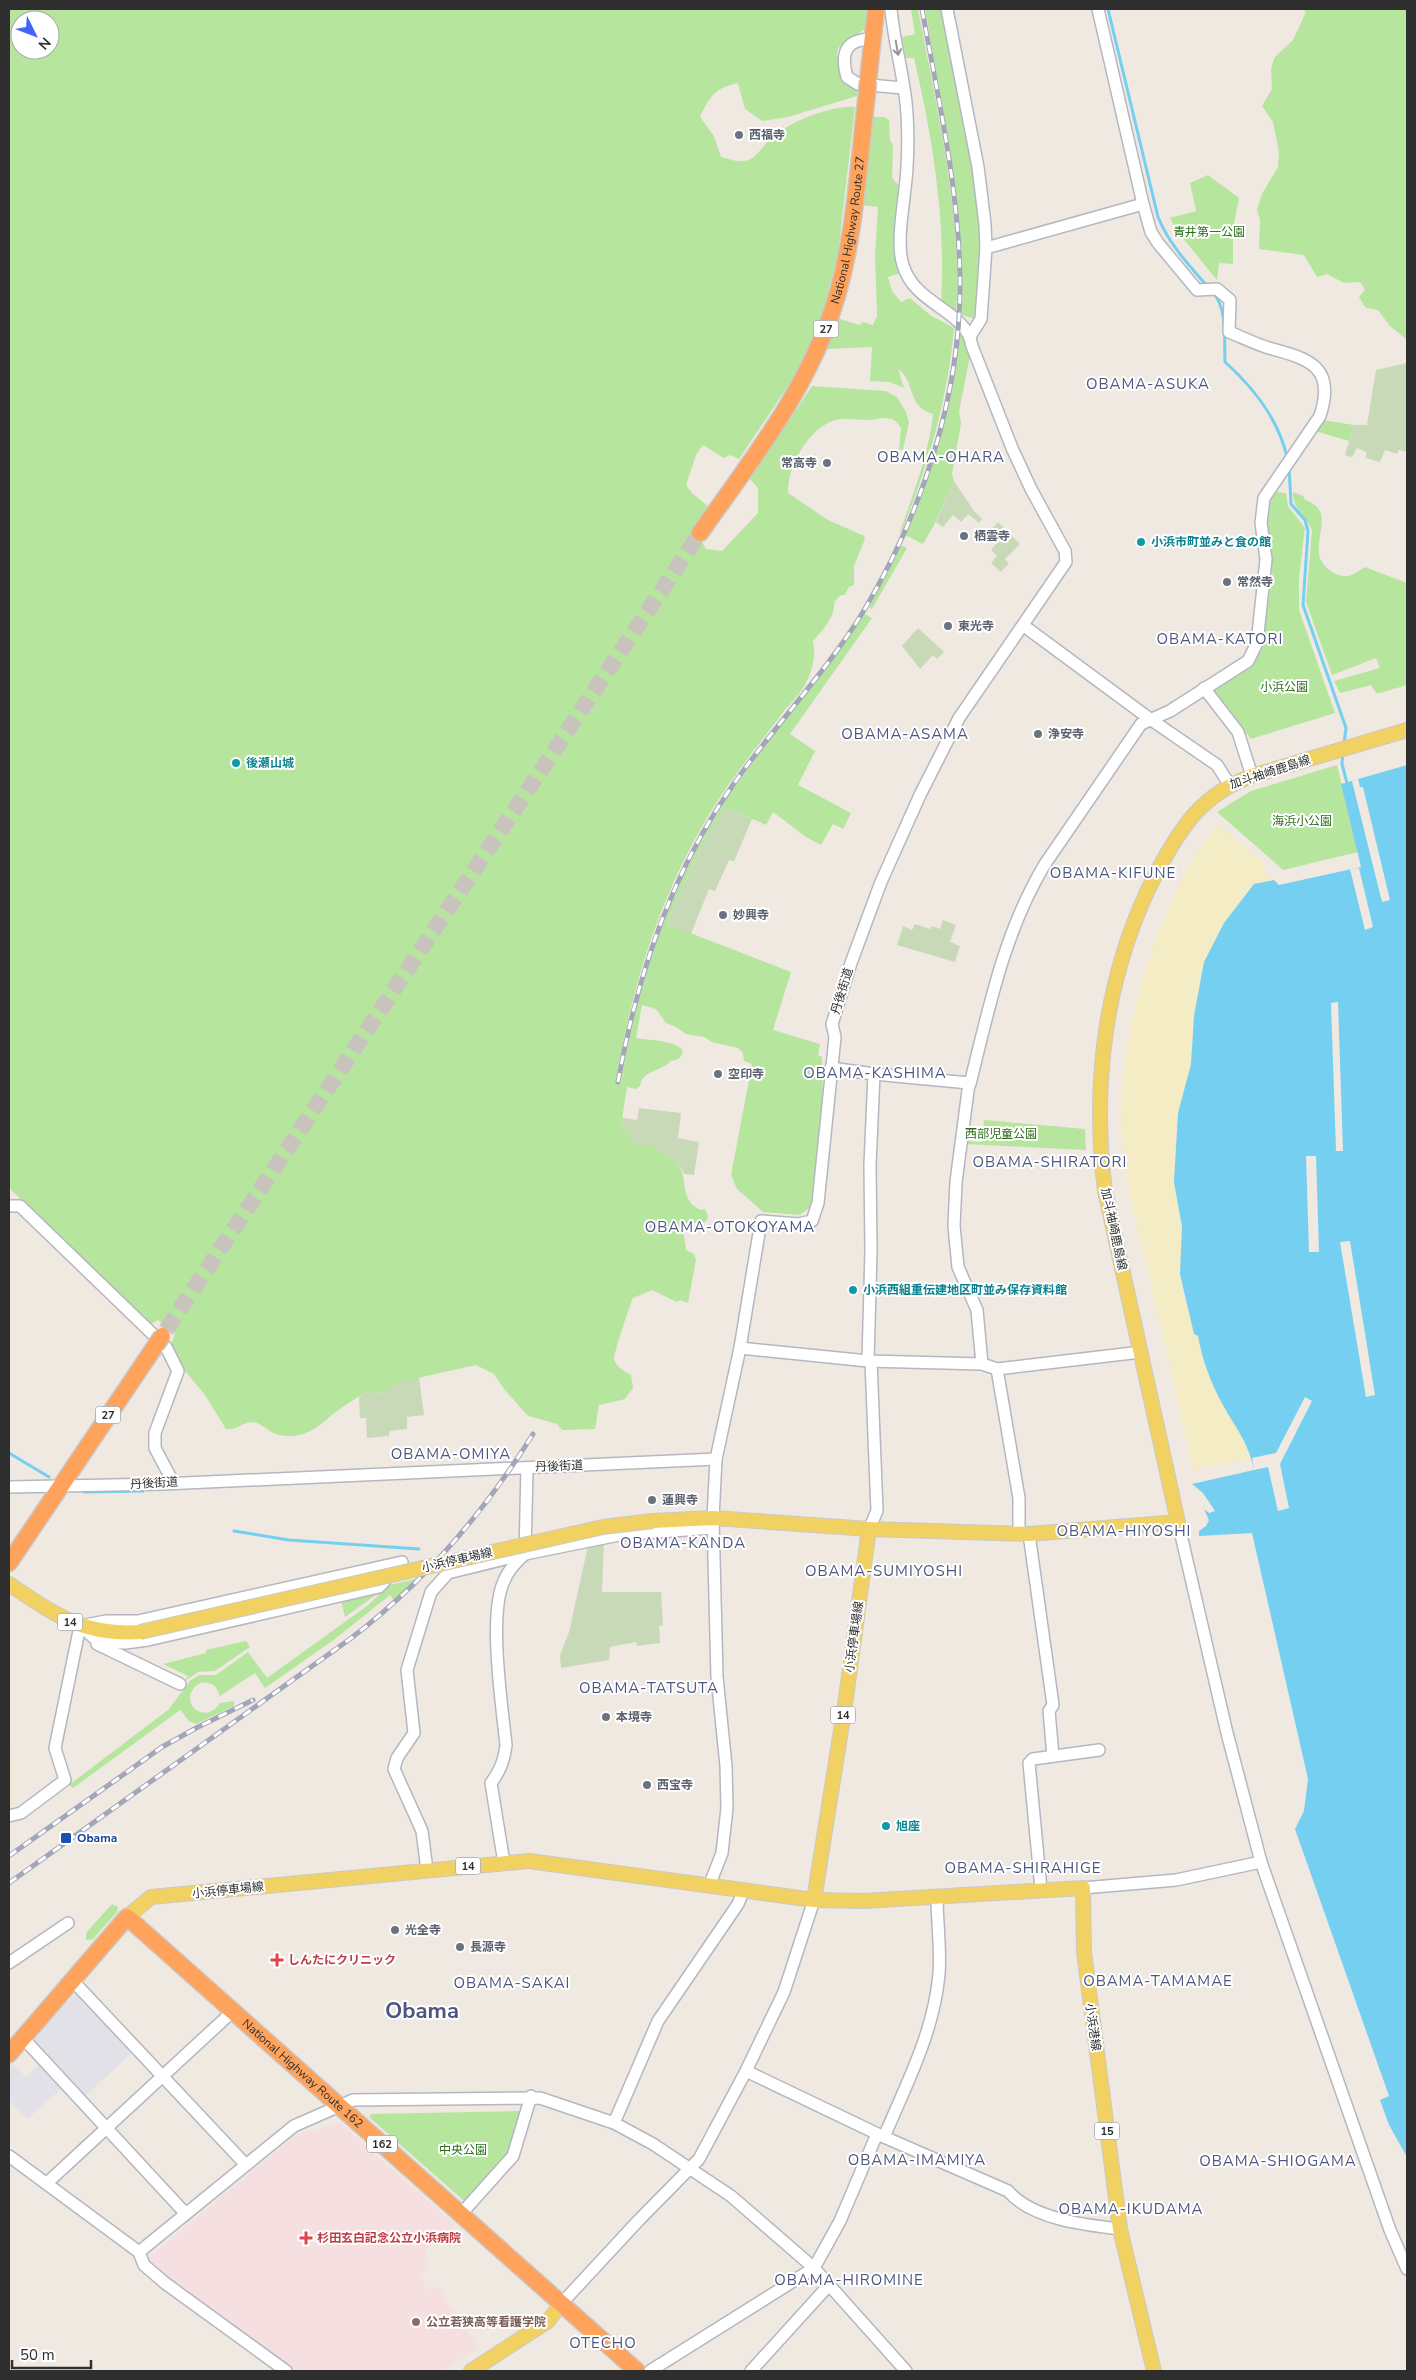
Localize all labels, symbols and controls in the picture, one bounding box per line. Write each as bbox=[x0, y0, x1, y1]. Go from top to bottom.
north arrow bbox=[10, 10, 60, 60]
text: N bbox=[34, 33, 55, 54]
one-way arrow bbox=[892, 40, 902, 56]
place label: 西福寺 bbox=[749, 127, 785, 143]
marker: 西福寺 bbox=[733, 129, 745, 141]
street label: National Highway Route 27 bbox=[827, 156, 868, 306]
park label: 青井第一公園 bbox=[1173, 224, 1245, 240]
road number: 27 bbox=[814, 320, 838, 338]
district label: OBAMA-ASUKA bbox=[1086, 374, 1210, 394]
district label: OBAMA-OHARA bbox=[877, 447, 1005, 467]
place label: 常高寺 bbox=[781, 455, 817, 471]
marker: 常高寺 bbox=[821, 457, 833, 469]
place label: 栖雲寺 bbox=[974, 528, 1010, 544]
marker: 栖雲寺 bbox=[958, 530, 970, 542]
place label: 小浜市町並みと食の館 bbox=[1151, 534, 1271, 550]
marker: 小浜市町並みと食の館 bbox=[1135, 536, 1147, 548]
place label: 常然寺 bbox=[1237, 574, 1273, 590]
marker: 常然寺 bbox=[1221, 576, 1233, 588]
place label: 東光寺 bbox=[958, 618, 994, 634]
marker: 東光寺 bbox=[942, 620, 954, 632]
district label: OBAMA-KATORI bbox=[1157, 629, 1283, 649]
park label: 小浜公園 bbox=[1260, 679, 1308, 695]
district label: OBAMA-ASAMA bbox=[841, 724, 969, 744]
place label: 浄安寺 bbox=[1048, 726, 1084, 742]
marker: 浄安寺 bbox=[1032, 728, 1044, 740]
street label: 加斗袖崎鹿島線 bbox=[1228, 751, 1312, 793]
place label: 後瀬山城 bbox=[246, 755, 294, 771]
marker: 後瀬山城 bbox=[230, 757, 242, 769]
park label: 海浜小公園 bbox=[1272, 813, 1332, 829]
district label: OBAMA-KIFUNE bbox=[1050, 863, 1176, 883]
place label: 妙興寺 bbox=[733, 907, 769, 923]
marker: 妙興寺 bbox=[717, 909, 729, 921]
street label: 丹後街道 bbox=[827, 966, 857, 1016]
district label: OBAMA-KASHIMA bbox=[803, 1063, 947, 1083]
place label: 空印寺 bbox=[728, 1066, 764, 1082]
marker: 空印寺 bbox=[712, 1068, 724, 1080]
park label: 西部児童公園 bbox=[965, 1126, 1037, 1142]
district label: OBAMA-SHIRATORI bbox=[973, 1152, 1127, 1172]
street label: 加斗袖崎鹿島線 bbox=[1097, 1186, 1131, 1272]
district label: OBAMA-OTOKOYAMA bbox=[645, 1217, 815, 1237]
place label: 小浜西組重伝建地区町並み保存資料館 bbox=[863, 1282, 1067, 1298]
marker: 小浜西組重伝建地区町並み保存資料館 bbox=[847, 1284, 859, 1296]
road number: 27 bbox=[96, 1406, 120, 1424]
district label: OBAMA-OMIYA bbox=[391, 1444, 511, 1464]
street label: 丹後街道 bbox=[535, 1457, 583, 1475]
street label: 丹後街道 bbox=[130, 1474, 178, 1492]
place label: 蓮興寺 bbox=[662, 1492, 698, 1508]
marker: 蓮興寺 bbox=[646, 1494, 658, 1506]
district label: OBAMA-HIYOSHI bbox=[1057, 1521, 1191, 1541]
district label: OBAMA-KANDA bbox=[620, 1533, 746, 1553]
street label: 小浜停車場線 bbox=[420, 1544, 494, 1576]
district label: OBAMA-SUMIYOSHI bbox=[805, 1561, 963, 1581]
street label: 小浜停車場線 bbox=[841, 1600, 867, 1674]
road number: 14 bbox=[58, 1614, 82, 1630]
district label: OBAMA-TATSUTA bbox=[579, 1678, 719, 1698]
road number: 14 bbox=[830, 1706, 856, 1724]
place label: 本境寺 bbox=[616, 1709, 652, 1725]
marker: 本境寺 bbox=[600, 1711, 612, 1723]
place label: 西宝寺 bbox=[657, 1777, 693, 1793]
marker: 西宝寺 bbox=[641, 1779, 653, 1791]
place label: 旭座 bbox=[896, 1818, 920, 1834]
marker: 旭座 bbox=[880, 1820, 892, 1832]
place label: Obama bbox=[77, 1830, 117, 1846]
marker: Obama bbox=[59, 1831, 73, 1845]
road number: 14 bbox=[456, 1858, 480, 1874]
district label: OBAMA-SHIRAHIGE bbox=[944, 1858, 1102, 1878]
street label: 小浜停車場線 bbox=[191, 1878, 265, 1902]
place label: 光全寺 bbox=[405, 1922, 441, 1938]
marker: 光全寺 bbox=[389, 1924, 401, 1936]
place label: 長源寺 bbox=[470, 1939, 506, 1955]
marker: 長源寺 bbox=[454, 1941, 466, 1953]
place label: しんたにクリニック bbox=[288, 1952, 396, 1968]
marker: しんたにクリニック bbox=[270, 1953, 284, 1967]
district label: OBAMA-TAMAMAE bbox=[1083, 1971, 1233, 1991]
district label: OBAMA-SAKAI bbox=[454, 1973, 570, 1993]
district label: Obama bbox=[385, 1996, 459, 2026]
street label: 小浜港線 bbox=[1082, 2002, 1104, 2052]
street label: National Highway Route 162 bbox=[239, 2015, 367, 2131]
road number: 15 bbox=[1094, 2122, 1120, 2140]
road number: 162 bbox=[367, 2136, 397, 2152]
park label: 中央公園 bbox=[439, 2142, 487, 2158]
district label: OBAMA-IMAMIYA bbox=[848, 2150, 986, 2170]
district label: OBAMA-SHIOGAMA bbox=[1199, 2151, 1357, 2171]
district label: OBAMA-IKUDAMA bbox=[1059, 2199, 1203, 2219]
place label: 杉田玄白記念公立小浜病院 bbox=[317, 2230, 461, 2246]
marker: 杉田玄白記念公立小浜病院 bbox=[299, 2231, 313, 2245]
district label: OBAMA-HIROMINE bbox=[774, 2270, 924, 2290]
place label: 公立若狭高等看護学院 bbox=[426, 2314, 546, 2330]
marker: 公立若狭高等看護学院 bbox=[410, 2316, 422, 2328]
district label: OTECHO bbox=[569, 2333, 637, 2353]
scale bar bbox=[12, 2338, 91, 2370]
text: 50 m bbox=[20, 2345, 55, 2365]

